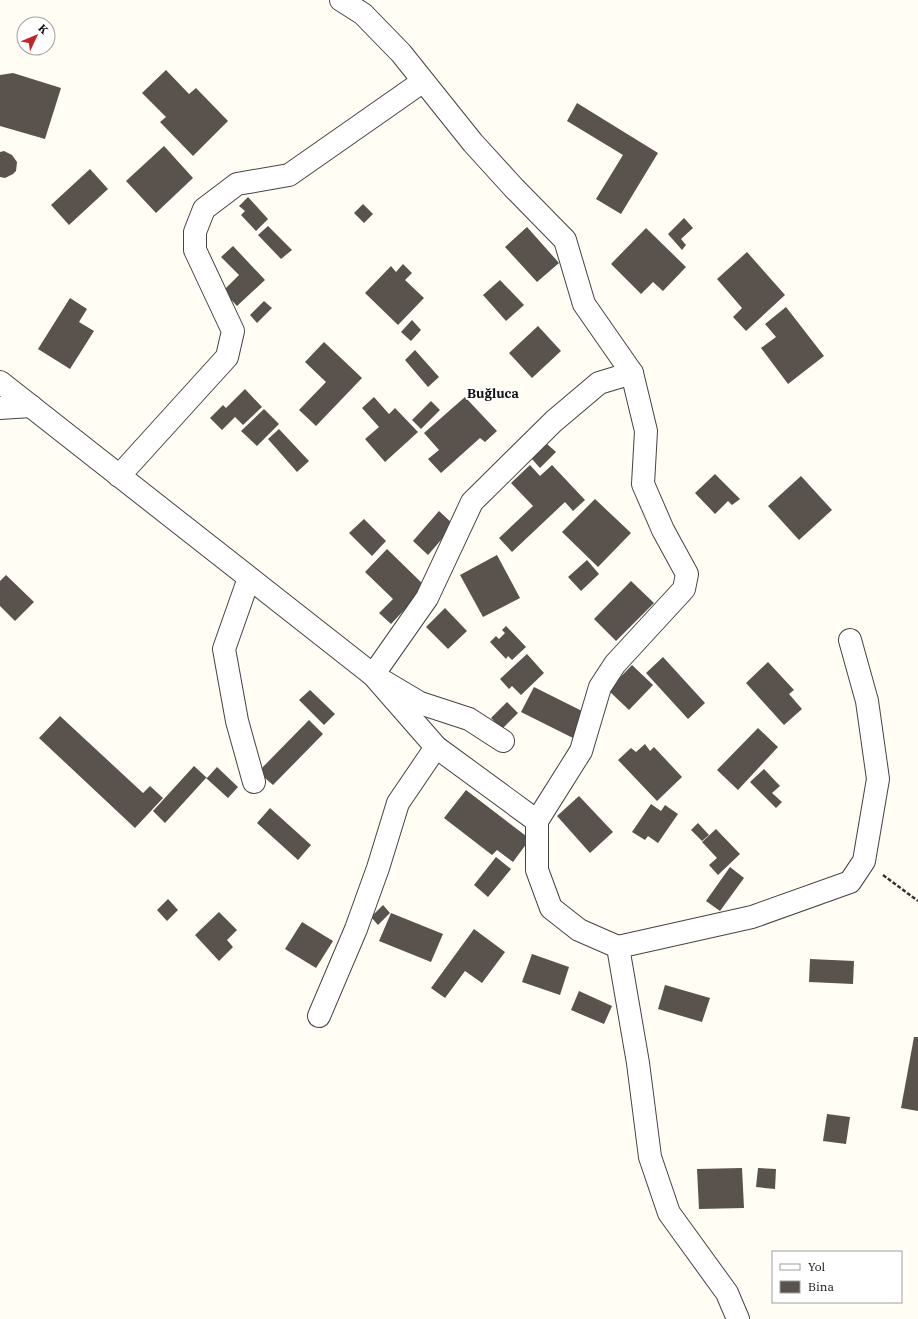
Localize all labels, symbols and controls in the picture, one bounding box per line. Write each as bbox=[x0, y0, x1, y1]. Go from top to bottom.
north arrow bbox=[16, 16, 56, 56]
text: K bbox=[35, 21, 52, 37]
district label: Buğluca bbox=[467, 385, 520, 402]
legend bbox=[772, 1251, 902, 1303]
text: Yol bbox=[808, 1259, 826, 1274]
text: Bina bbox=[808, 1279, 834, 1294]

